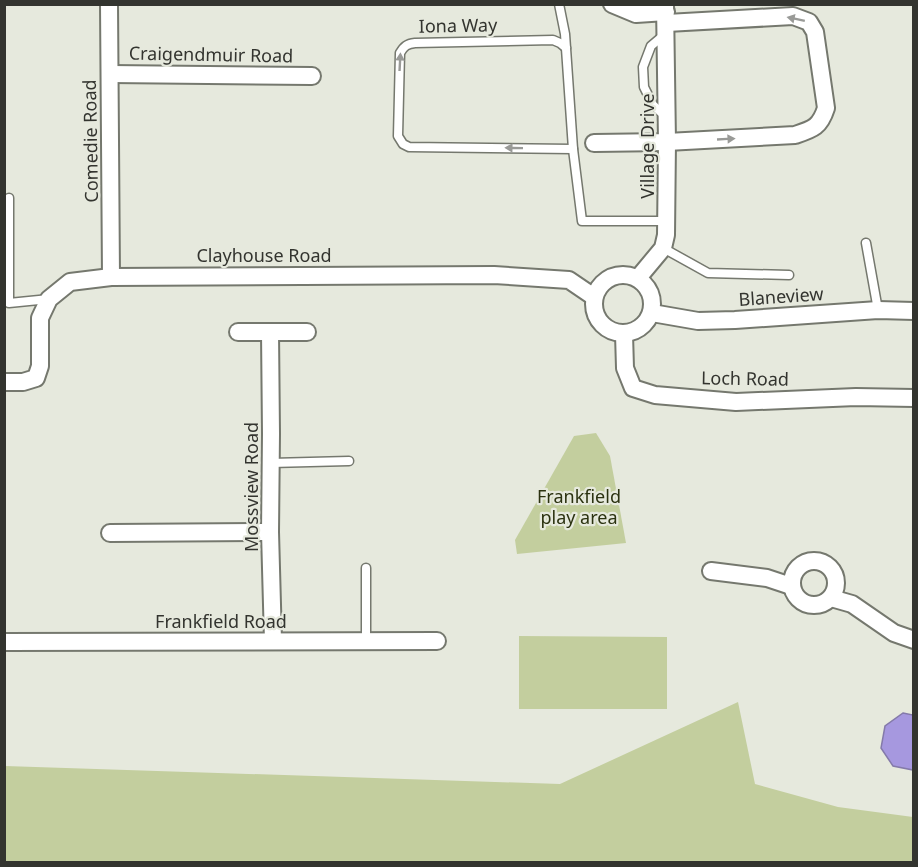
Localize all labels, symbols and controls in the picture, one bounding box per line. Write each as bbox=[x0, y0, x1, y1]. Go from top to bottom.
street label: Iona Way bbox=[418, 12, 498, 38]
one-way arrow bbox=[786, 14, 805, 23]
street label: Craigendmuir Road bbox=[129, 41, 294, 67]
one-way arrow bbox=[395, 53, 404, 72]
street label: Comedie Road bbox=[77, 79, 103, 203]
street label: Village Drive bbox=[635, 93, 659, 199]
one-way arrow bbox=[716, 134, 735, 143]
one-way arrow bbox=[505, 144, 524, 153]
street label: Clayhouse Road bbox=[196, 243, 332, 267]
street label: Blaneview bbox=[738, 281, 824, 311]
street label: Loch Road bbox=[701, 365, 789, 391]
street label: Mossview Road bbox=[239, 422, 263, 552]
park label: Frankfield play area bbox=[537, 484, 621, 529]
street label: Frankfield Road bbox=[155, 609, 287, 633]

